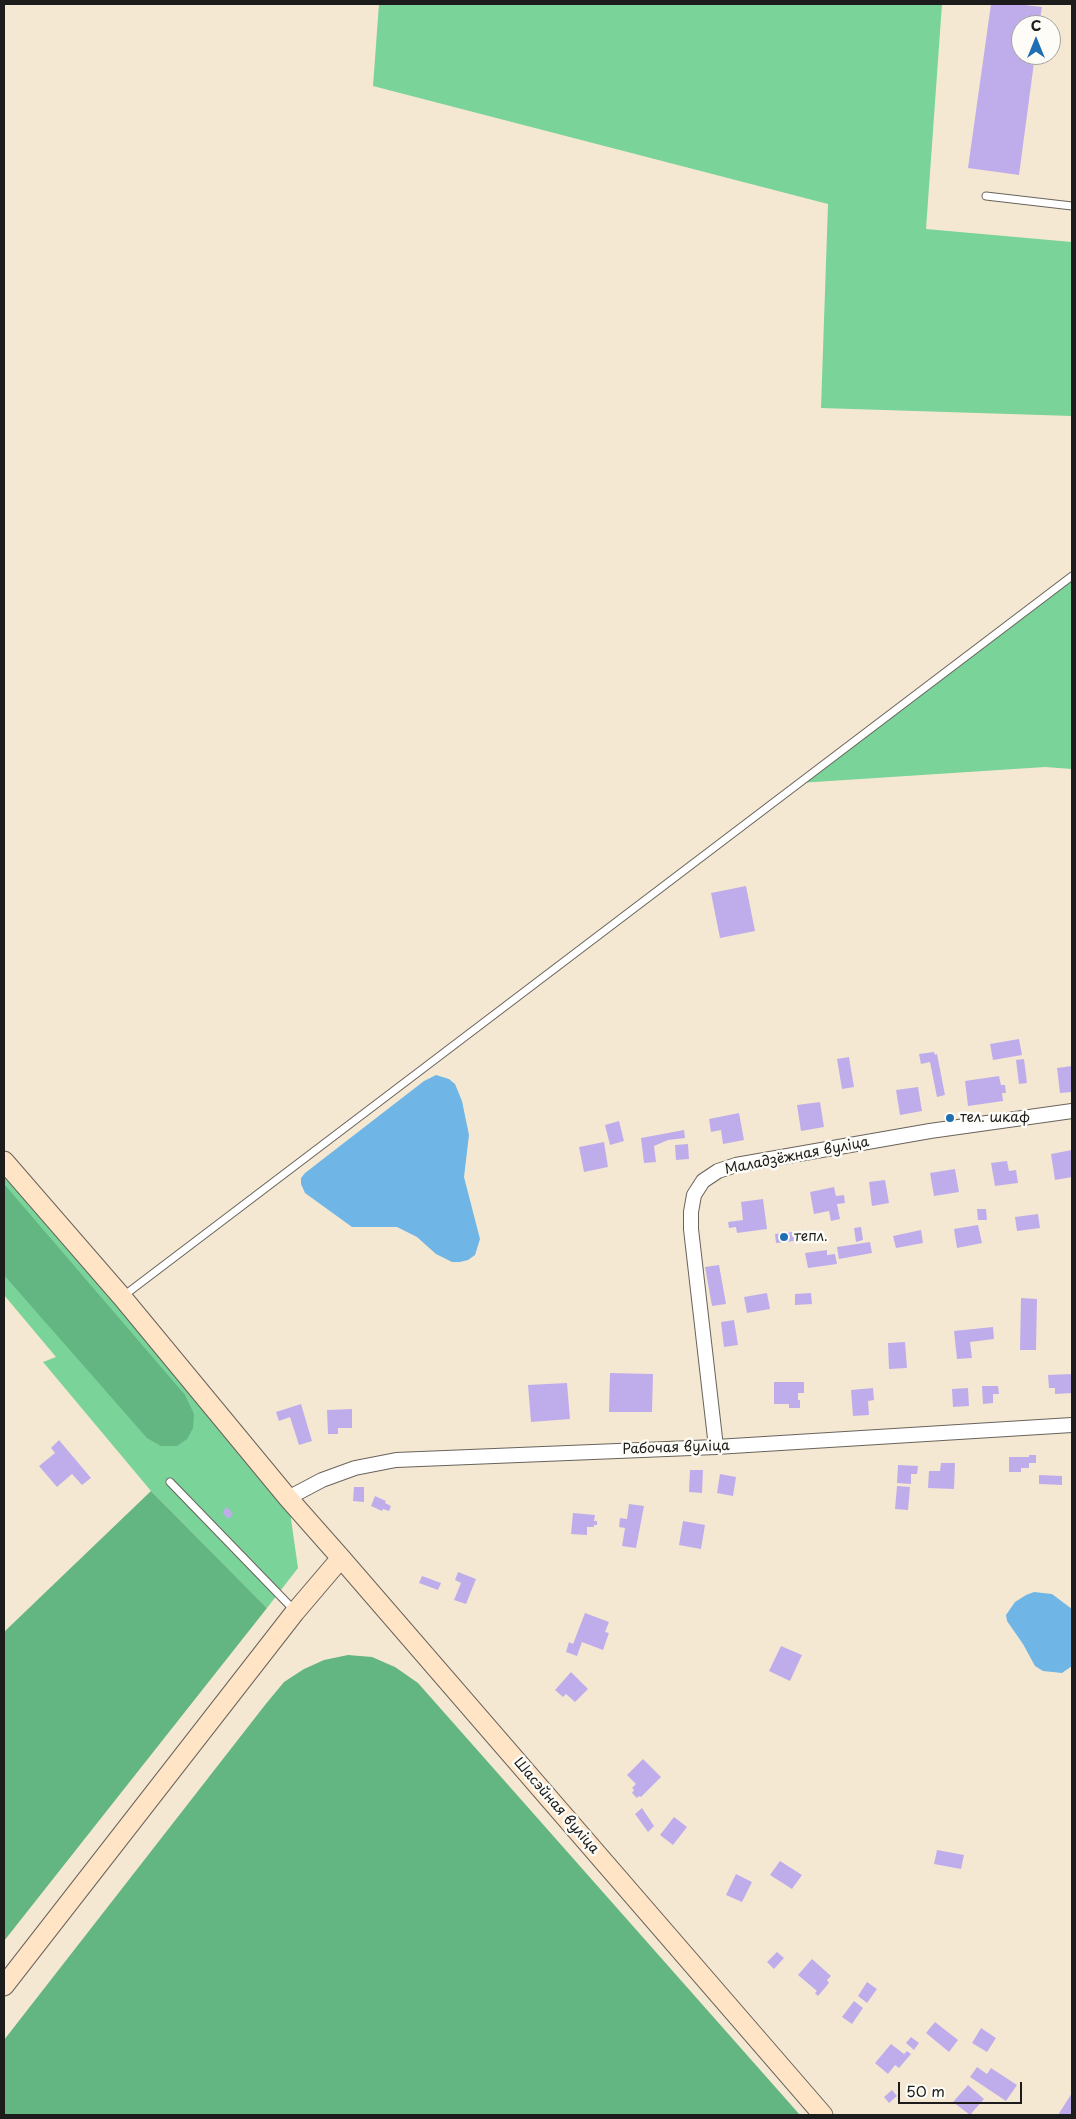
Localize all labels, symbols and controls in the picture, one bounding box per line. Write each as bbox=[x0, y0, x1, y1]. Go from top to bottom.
north arrow bbox=[1011, 15, 1061, 65]
text: С bbox=[1031, 15, 1041, 36]
place label: тел. шкаф bbox=[960, 1110, 1030, 1126]
marker: тел. шкаф bbox=[944, 1112, 956, 1124]
street label: Маладзёжная вуліца bbox=[723, 1134, 871, 1178]
place label: тепл. bbox=[794, 1229, 828, 1245]
marker: тепл. bbox=[778, 1231, 790, 1243]
street label: Рабочая вуліца bbox=[622, 1438, 730, 1458]
street label: Шасэйная вуліца bbox=[510, 1755, 602, 1857]
scale bar bbox=[901, 2072, 1025, 2104]
text: 50 m bbox=[906, 2079, 945, 2102]

